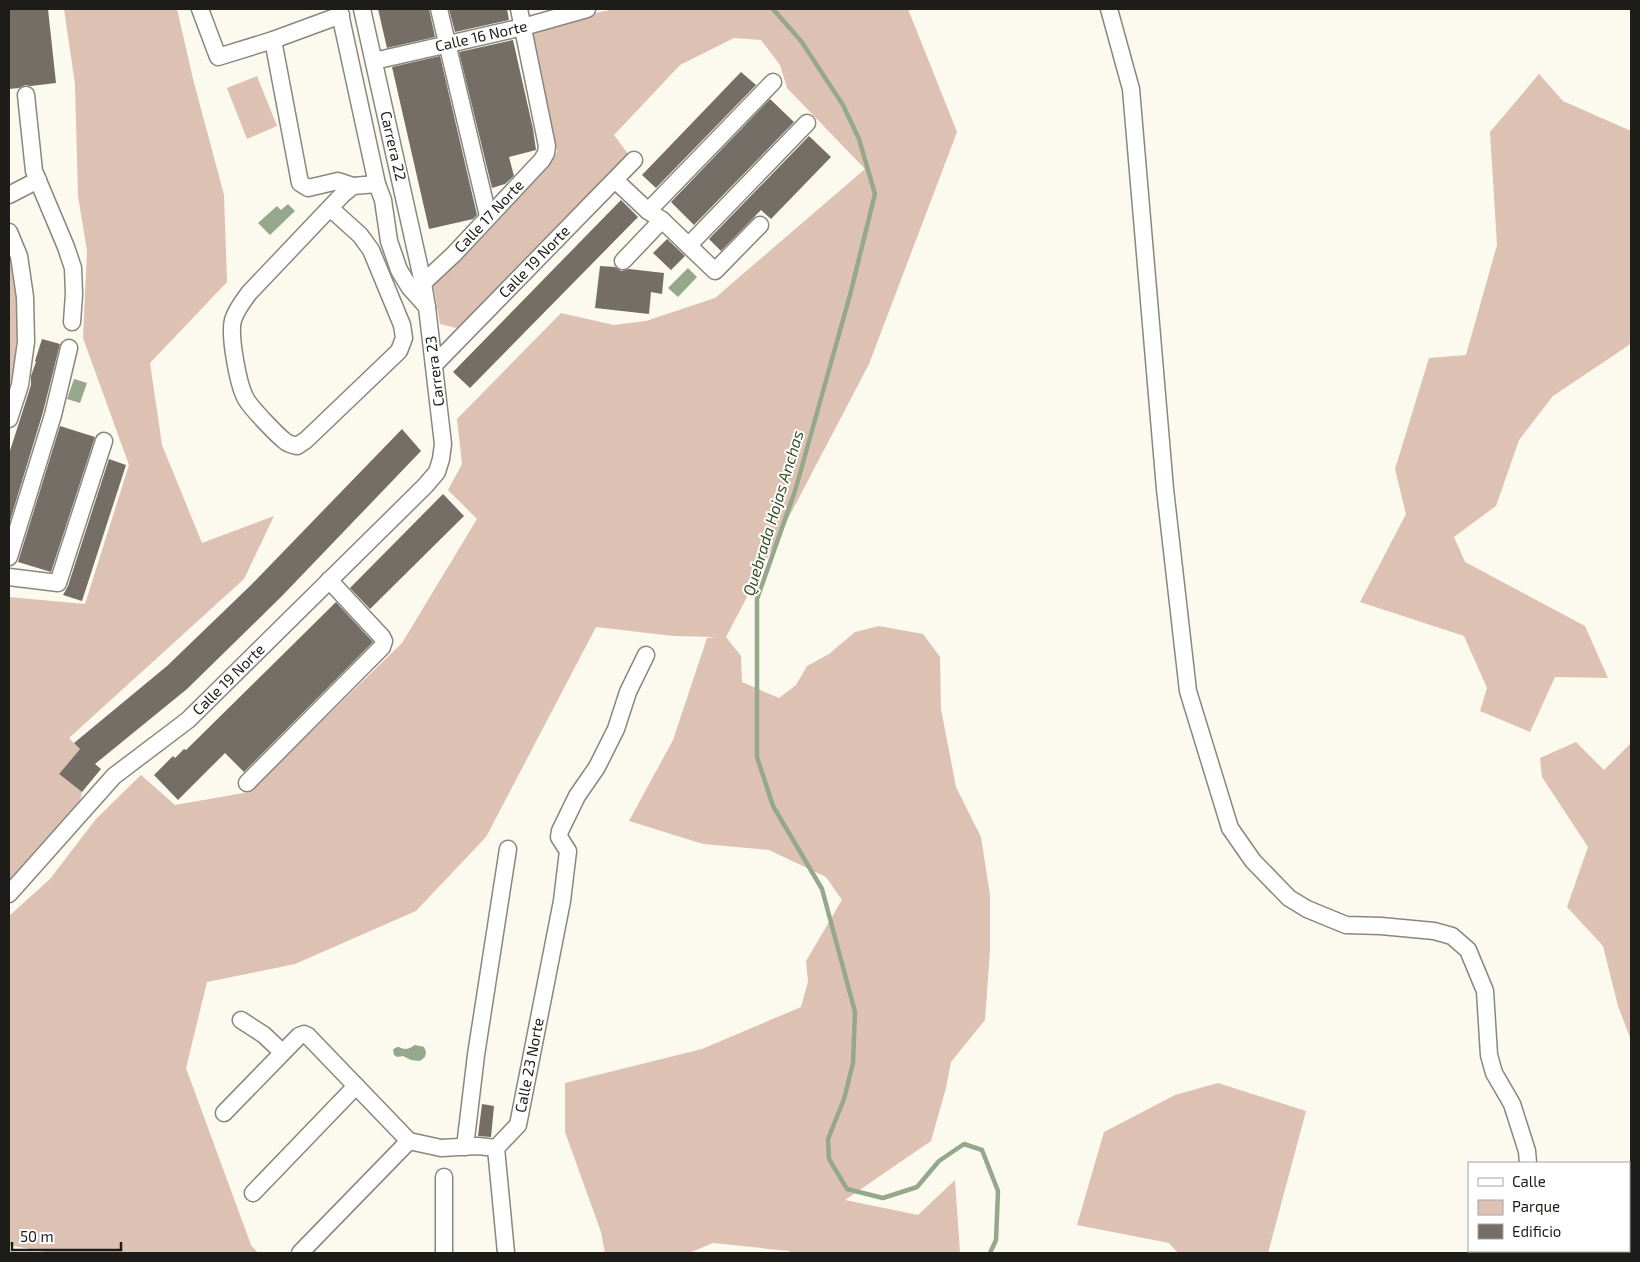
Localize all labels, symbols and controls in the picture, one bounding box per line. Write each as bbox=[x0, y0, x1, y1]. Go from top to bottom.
street label: Calle 16 Norte bbox=[433, 16, 529, 55]
street label: Carrera 22 bbox=[377, 109, 411, 182]
street label: Calle 17 Norte bbox=[450, 176, 527, 256]
street label: Calle 19 Norte bbox=[495, 221, 573, 301]
street label: Carrera 23 bbox=[421, 335, 447, 407]
water label: Quebrada Hojas Anchas bbox=[738, 428, 808, 598]
street label: Calle 19 Norte bbox=[188, 640, 268, 718]
street label: Calle 23 Norte bbox=[511, 1016, 547, 1114]
legend bbox=[1468, 1162, 1630, 1252]
text: Calle bbox=[1512, 1172, 1546, 1190]
text: Parque bbox=[1512, 1197, 1560, 1215]
scale bar bbox=[12, 1220, 121, 1252]
text: Edificio bbox=[1512, 1222, 1561, 1240]
text: 50 m bbox=[20, 1227, 54, 1245]

